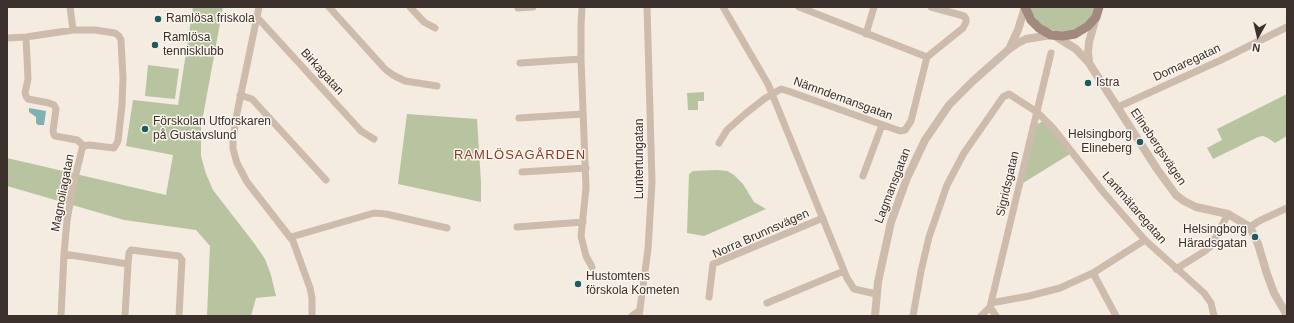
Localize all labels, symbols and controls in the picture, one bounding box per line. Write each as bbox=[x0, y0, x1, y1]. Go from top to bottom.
place label: Ramlösa friskola bbox=[166, 12, 255, 26]
marker: Ramlösa friskola bbox=[153, 14, 163, 24]
north arrow bbox=[1238, 16, 1278, 56]
place label: Ramlösa tennisklubb bbox=[163, 31, 224, 59]
marker: Ramlösa tennisklubb bbox=[150, 40, 160, 50]
street label: Domaregatan bbox=[1151, 41, 1223, 85]
text: N bbox=[1252, 41, 1261, 54]
street label: Birkagatan bbox=[297, 46, 347, 98]
street label: Nämndemansgatan bbox=[791, 74, 895, 124]
place label: Istra bbox=[1096, 76, 1119, 90]
marker: Istra bbox=[1083, 78, 1093, 88]
street label: Elinebergsvägen bbox=[1127, 106, 1189, 188]
place label: Förskolan Utforskaren på Gustavslund bbox=[153, 115, 271, 143]
street label: Luntertungatan bbox=[633, 119, 647, 199]
marker: Förskolan Utforskaren på Gustavslund bbox=[140, 124, 150, 134]
place label: Helsingborg Elineberg bbox=[1068, 128, 1132, 156]
marker: Helsingborg Elineberg bbox=[1135, 137, 1145, 147]
street label: Lagmansgatan bbox=[872, 146, 914, 226]
district label: RAMLÖSAGÅRDEN bbox=[454, 147, 586, 163]
street label: Sigridsgatan bbox=[993, 150, 1023, 218]
street label: Magnoliagatan bbox=[48, 153, 78, 233]
street label: Lantmätaregatan bbox=[1099, 169, 1169, 247]
street label: Norra Brunnsvägen bbox=[711, 206, 811, 262]
place label: Helsingborg Häradsgatan bbox=[1178, 223, 1247, 251]
marker: Helsingborg Häradsgatan bbox=[1250, 232, 1260, 242]
place label: Hustomtens förskola Kometen bbox=[586, 270, 679, 298]
marker: Hustomtens förskola Kometen bbox=[573, 279, 583, 289]

